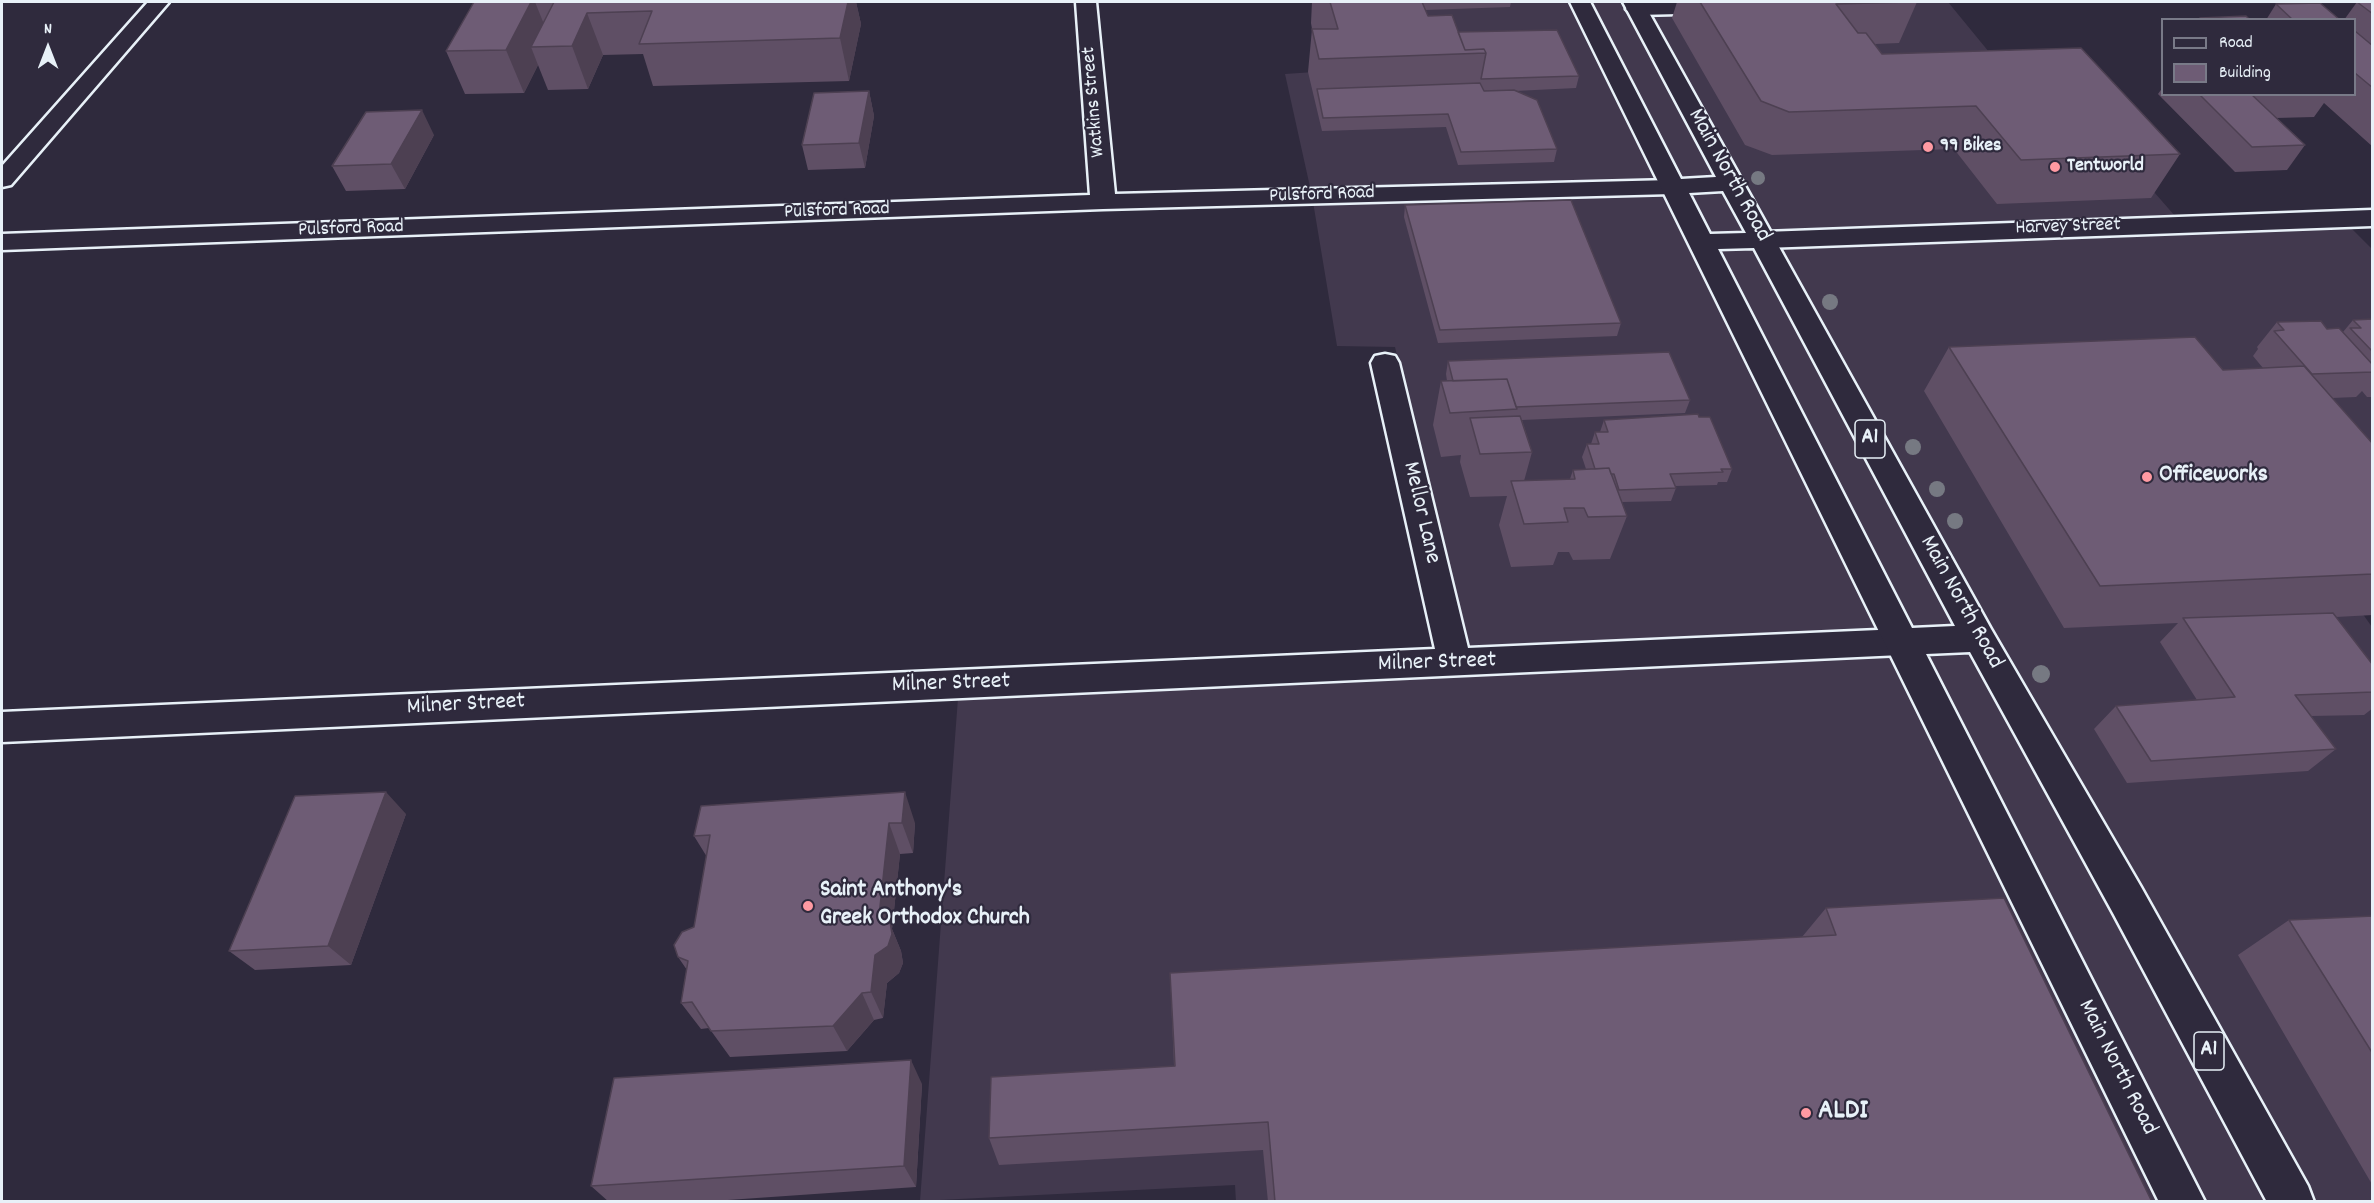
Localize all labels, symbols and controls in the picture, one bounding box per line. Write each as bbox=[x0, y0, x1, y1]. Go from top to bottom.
north arrow bbox=[18, 18, 78, 78]
text: N bbox=[44, 18, 52, 41]
legend bbox=[2161, 18, 2356, 96]
text: Road bbox=[2219, 31, 2253, 56]
street label: Watkins Street bbox=[1078, 46, 1112, 158]
text: Building bbox=[2219, 61, 2271, 86]
street label: Main North Road bbox=[1680, 104, 1776, 248]
place label: 99 Bikes bbox=[1940, 135, 2001, 159]
marker: 99 Bikes bbox=[1921, 140, 1935, 154]
place label: Tentworld bbox=[2067, 155, 2144, 179]
marker: Tentworld bbox=[2048, 160, 2062, 174]
street label: Pulsford Road bbox=[1269, 182, 1375, 210]
street label: Pulsford Road bbox=[784, 198, 890, 226]
street label: Harvey Street bbox=[2015, 214, 2121, 242]
street label: Pulsford Road bbox=[298, 216, 404, 244]
road number: A1 bbox=[1855, 420, 1885, 458]
street label: Mellor Lane bbox=[1394, 459, 1446, 567]
place label: Officeworks bbox=[2159, 463, 2268, 491]
marker: Officeworks bbox=[2140, 470, 2154, 484]
street label: Main North Road bbox=[1912, 531, 2008, 675]
street label: Milner Street bbox=[1377, 648, 1497, 680]
street label: Milner Street bbox=[891, 669, 1011, 701]
street label: Milner Street bbox=[406, 689, 526, 723]
place label: Saint Anthony's Greek Orthodox Church bbox=[820, 878, 1030, 934]
marker: Saint Anthony's Greek Orthodox Church bbox=[801, 899, 815, 913]
street label: Main North Road bbox=[2070, 996, 2162, 1140]
road number: A1 bbox=[2194, 1032, 2224, 1070]
place label: ALDI bbox=[1818, 1096, 1868, 1130]
marker: ALDI bbox=[1799, 1106, 1813, 1120]

